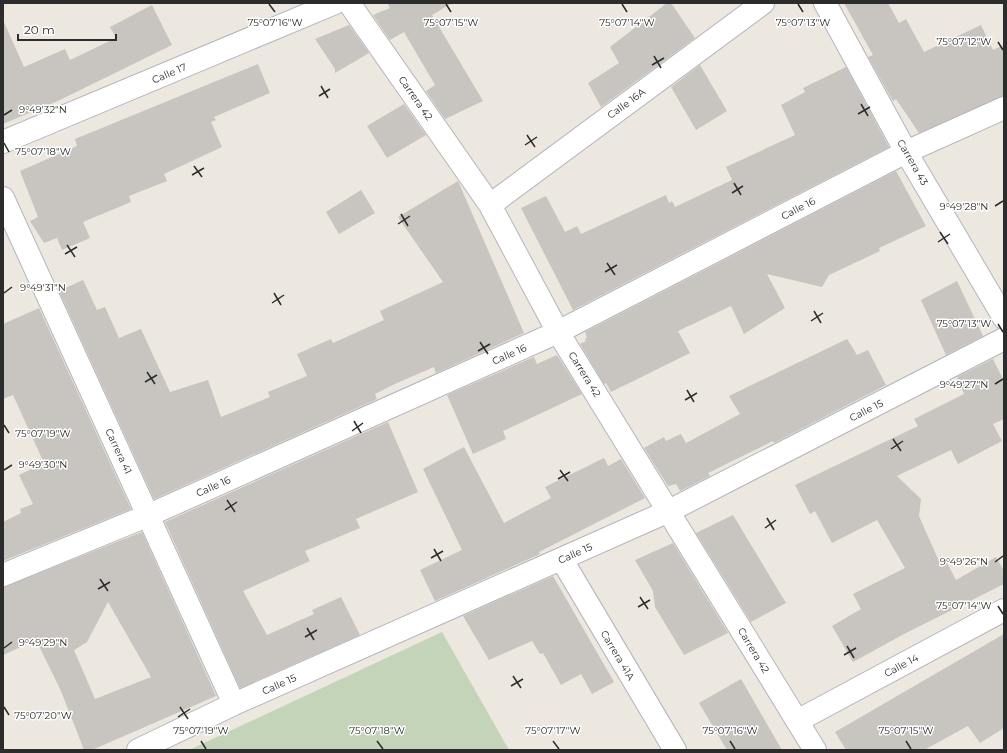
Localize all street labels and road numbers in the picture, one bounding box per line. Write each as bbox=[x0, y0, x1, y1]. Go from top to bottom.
street label: Calle 17 bbox=[150, 60, 189, 87]
street label: Carrera 42 bbox=[396, 74, 436, 123]
street label: Calle 16A bbox=[605, 85, 649, 122]
street label: Carrera 43 bbox=[894, 137, 931, 188]
street label: Calle 16 bbox=[779, 194, 818, 223]
street label: Calle 16 bbox=[490, 341, 529, 368]
street label: Carrera 42 bbox=[566, 349, 604, 400]
street label: Calle 15 bbox=[847, 396, 886, 424]
street label: Carrera 41 bbox=[102, 426, 135, 476]
street label: Calle 16 bbox=[194, 473, 233, 500]
street label: Calle 15 bbox=[556, 540, 595, 567]
street label: Carrera 42 bbox=[735, 625, 772, 676]
street label: Carrera 41A bbox=[598, 628, 638, 683]
street label: Calle 14 bbox=[882, 651, 921, 680]
street label: Calle 15 bbox=[260, 671, 299, 698]

